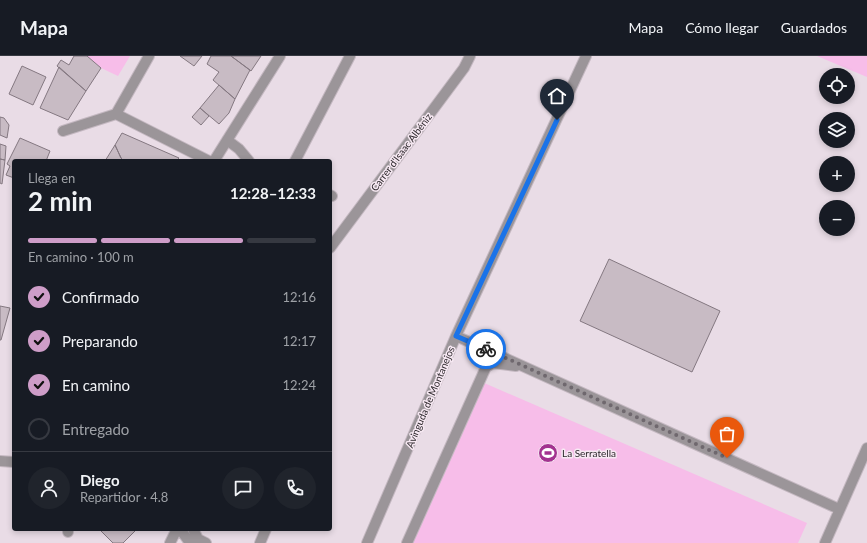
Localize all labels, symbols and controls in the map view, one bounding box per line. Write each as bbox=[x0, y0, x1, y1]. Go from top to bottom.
text: Mapa bbox=[20, 16, 68, 39]
text: Mapa bbox=[629, 19, 663, 36]
text: Cómo llegar bbox=[685, 19, 759, 36]
text: Guardados bbox=[781, 19, 847, 36]
map controls bbox=[819, 68, 855, 236]
button: locate bbox=[819, 68, 855, 104]
pin bbox=[540, 79, 574, 120]
icon: home bbox=[546, 85, 568, 107]
street label: Carrer d'Isaac Albéniz bbox=[368, 110, 434, 193]
button: layers bbox=[819, 112, 855, 148]
button: + bbox=[819, 156, 855, 192]
text: Llega en bbox=[28, 170, 75, 186]
text: 12:28–12:33 bbox=[230, 184, 316, 202]
text: 2 min bbox=[28, 185, 92, 217]
button: − bbox=[819, 200, 855, 236]
text: En camino · 100 m bbox=[28, 249, 134, 265]
icon: check bbox=[28, 286, 50, 308]
text: Confirmado bbox=[62, 288, 139, 306]
text: 12:16 bbox=[283, 289, 316, 305]
courier bbox=[466, 329, 506, 369]
icon: check bbox=[28, 330, 50, 352]
text: Preparando bbox=[62, 332, 138, 350]
text: 12:17 bbox=[283, 333, 316, 349]
icon: bike bbox=[475, 338, 497, 360]
street label: Avinguda de Montanejos bbox=[403, 344, 457, 450]
icon: check bbox=[28, 374, 50, 396]
text: En camino bbox=[62, 376, 130, 394]
text: 12:24 bbox=[283, 377, 316, 393]
pin bbox=[710, 417, 744, 458]
text: Entregado bbox=[62, 420, 129, 438]
icon: bag bbox=[716, 423, 738, 445]
sports icon: La Serratella bbox=[537, 442, 559, 464]
place label: La Serratella bbox=[562, 447, 616, 459]
button: person bbox=[28, 467, 70, 509]
button: chat bbox=[222, 467, 264, 509]
button: phone bbox=[274, 467, 316, 509]
text: Diego bbox=[80, 471, 120, 489]
text: Repartidor · 4.8 bbox=[80, 489, 168, 505]

